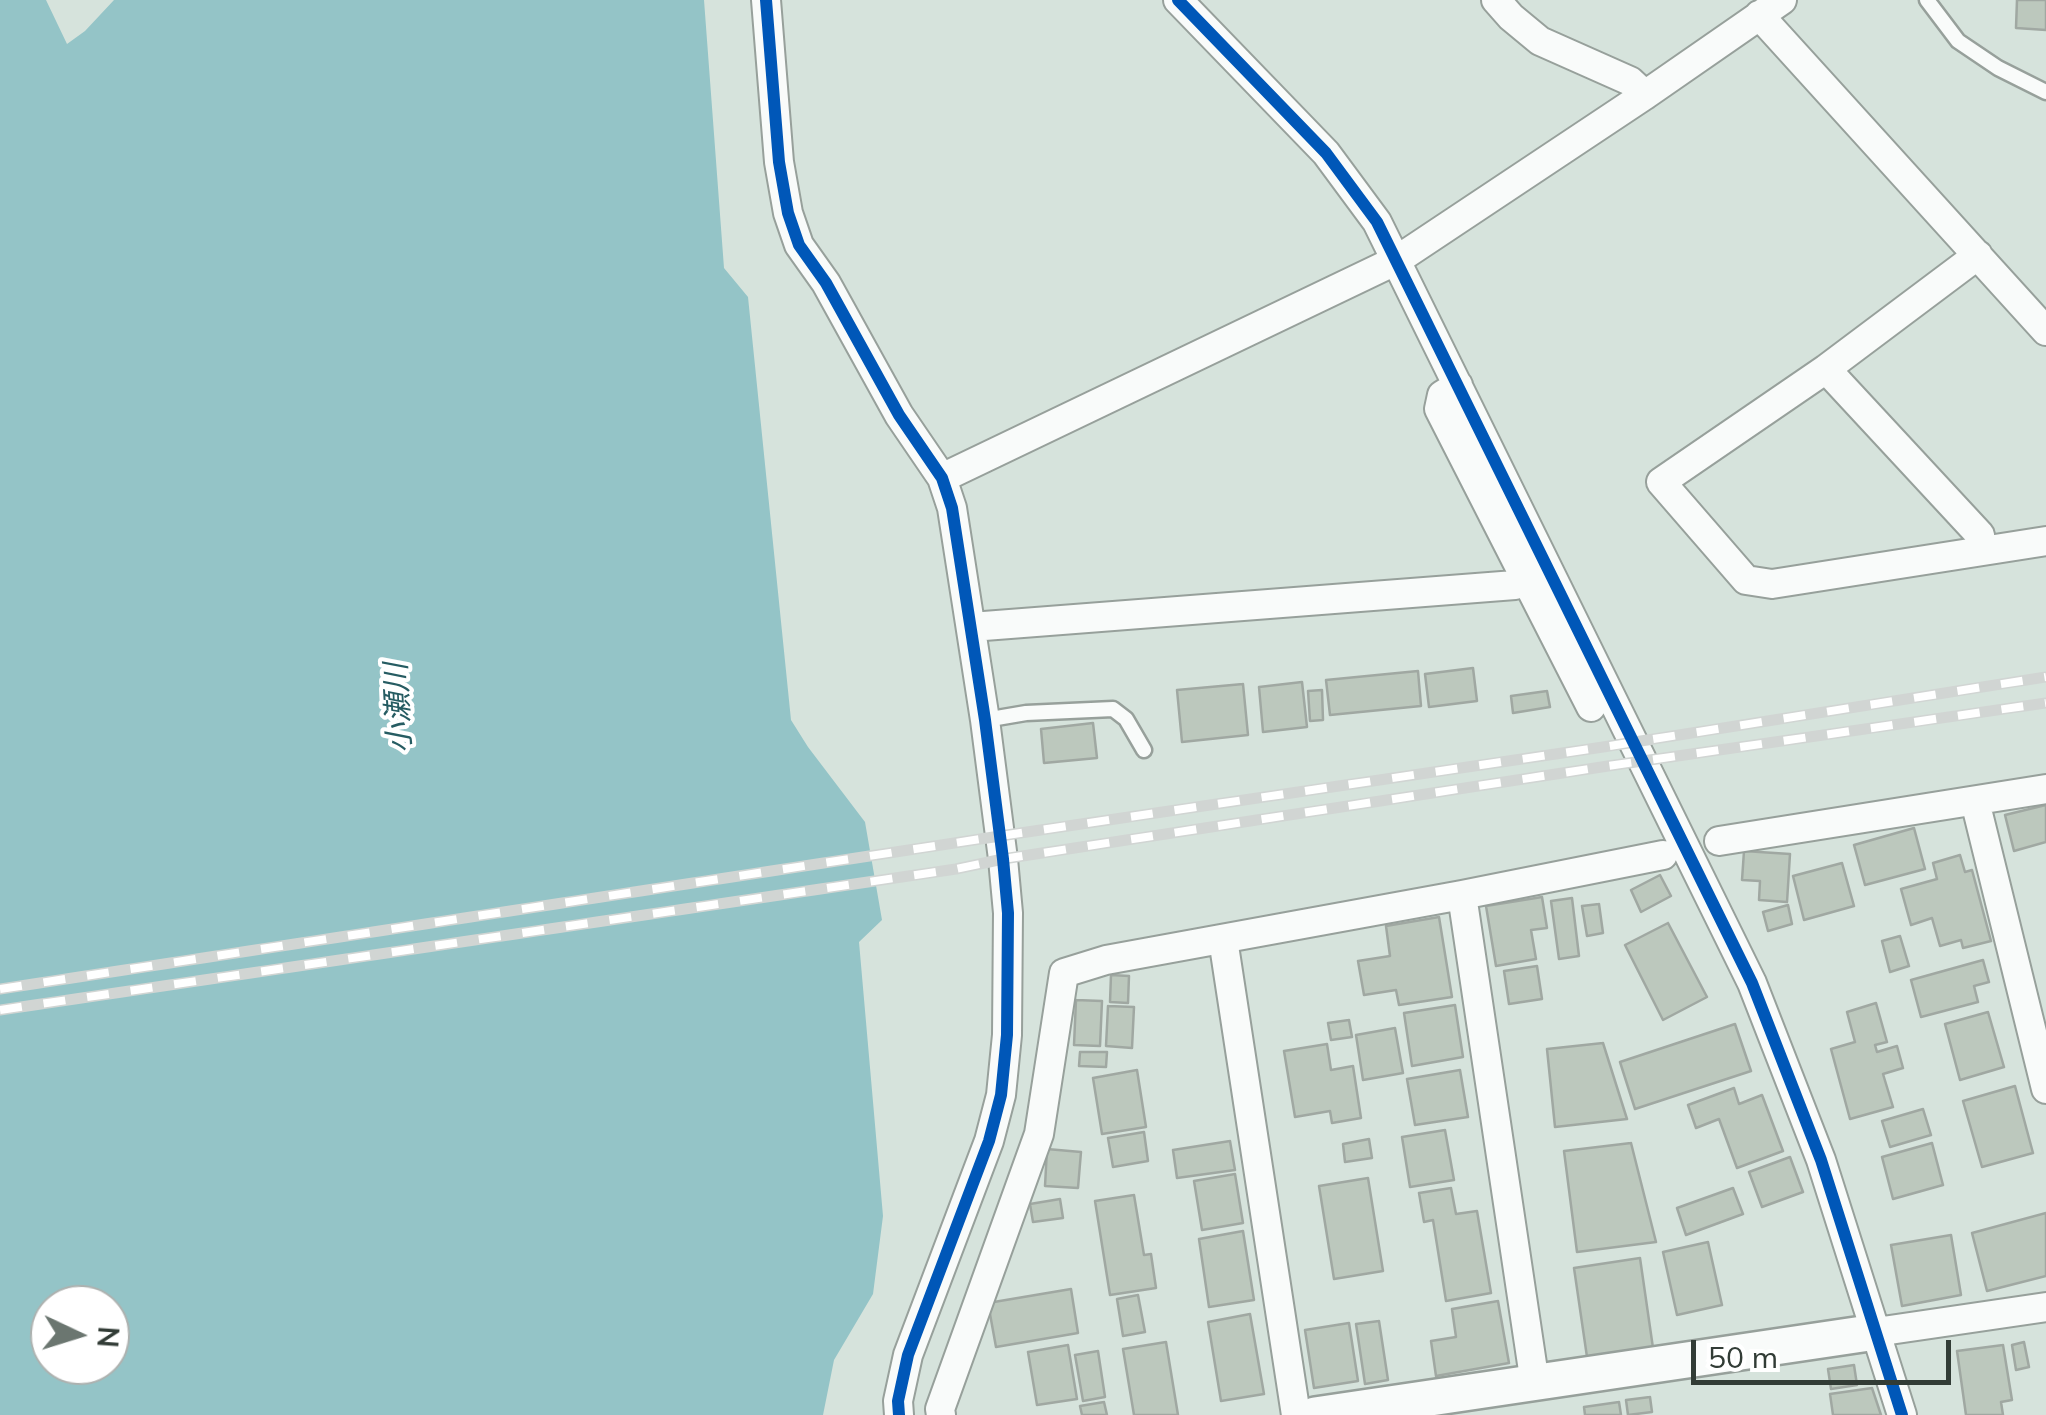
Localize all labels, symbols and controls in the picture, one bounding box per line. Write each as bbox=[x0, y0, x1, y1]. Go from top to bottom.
water label: 小瀬川 bbox=[379, 662, 419, 754]
north arrow bbox=[30, 1285, 130, 1385]
scale bar bbox=[1696, 1320, 1956, 1382]
text: N bbox=[90, 1325, 127, 1349]
text: 50 m bbox=[1708, 1338, 1778, 1376]

